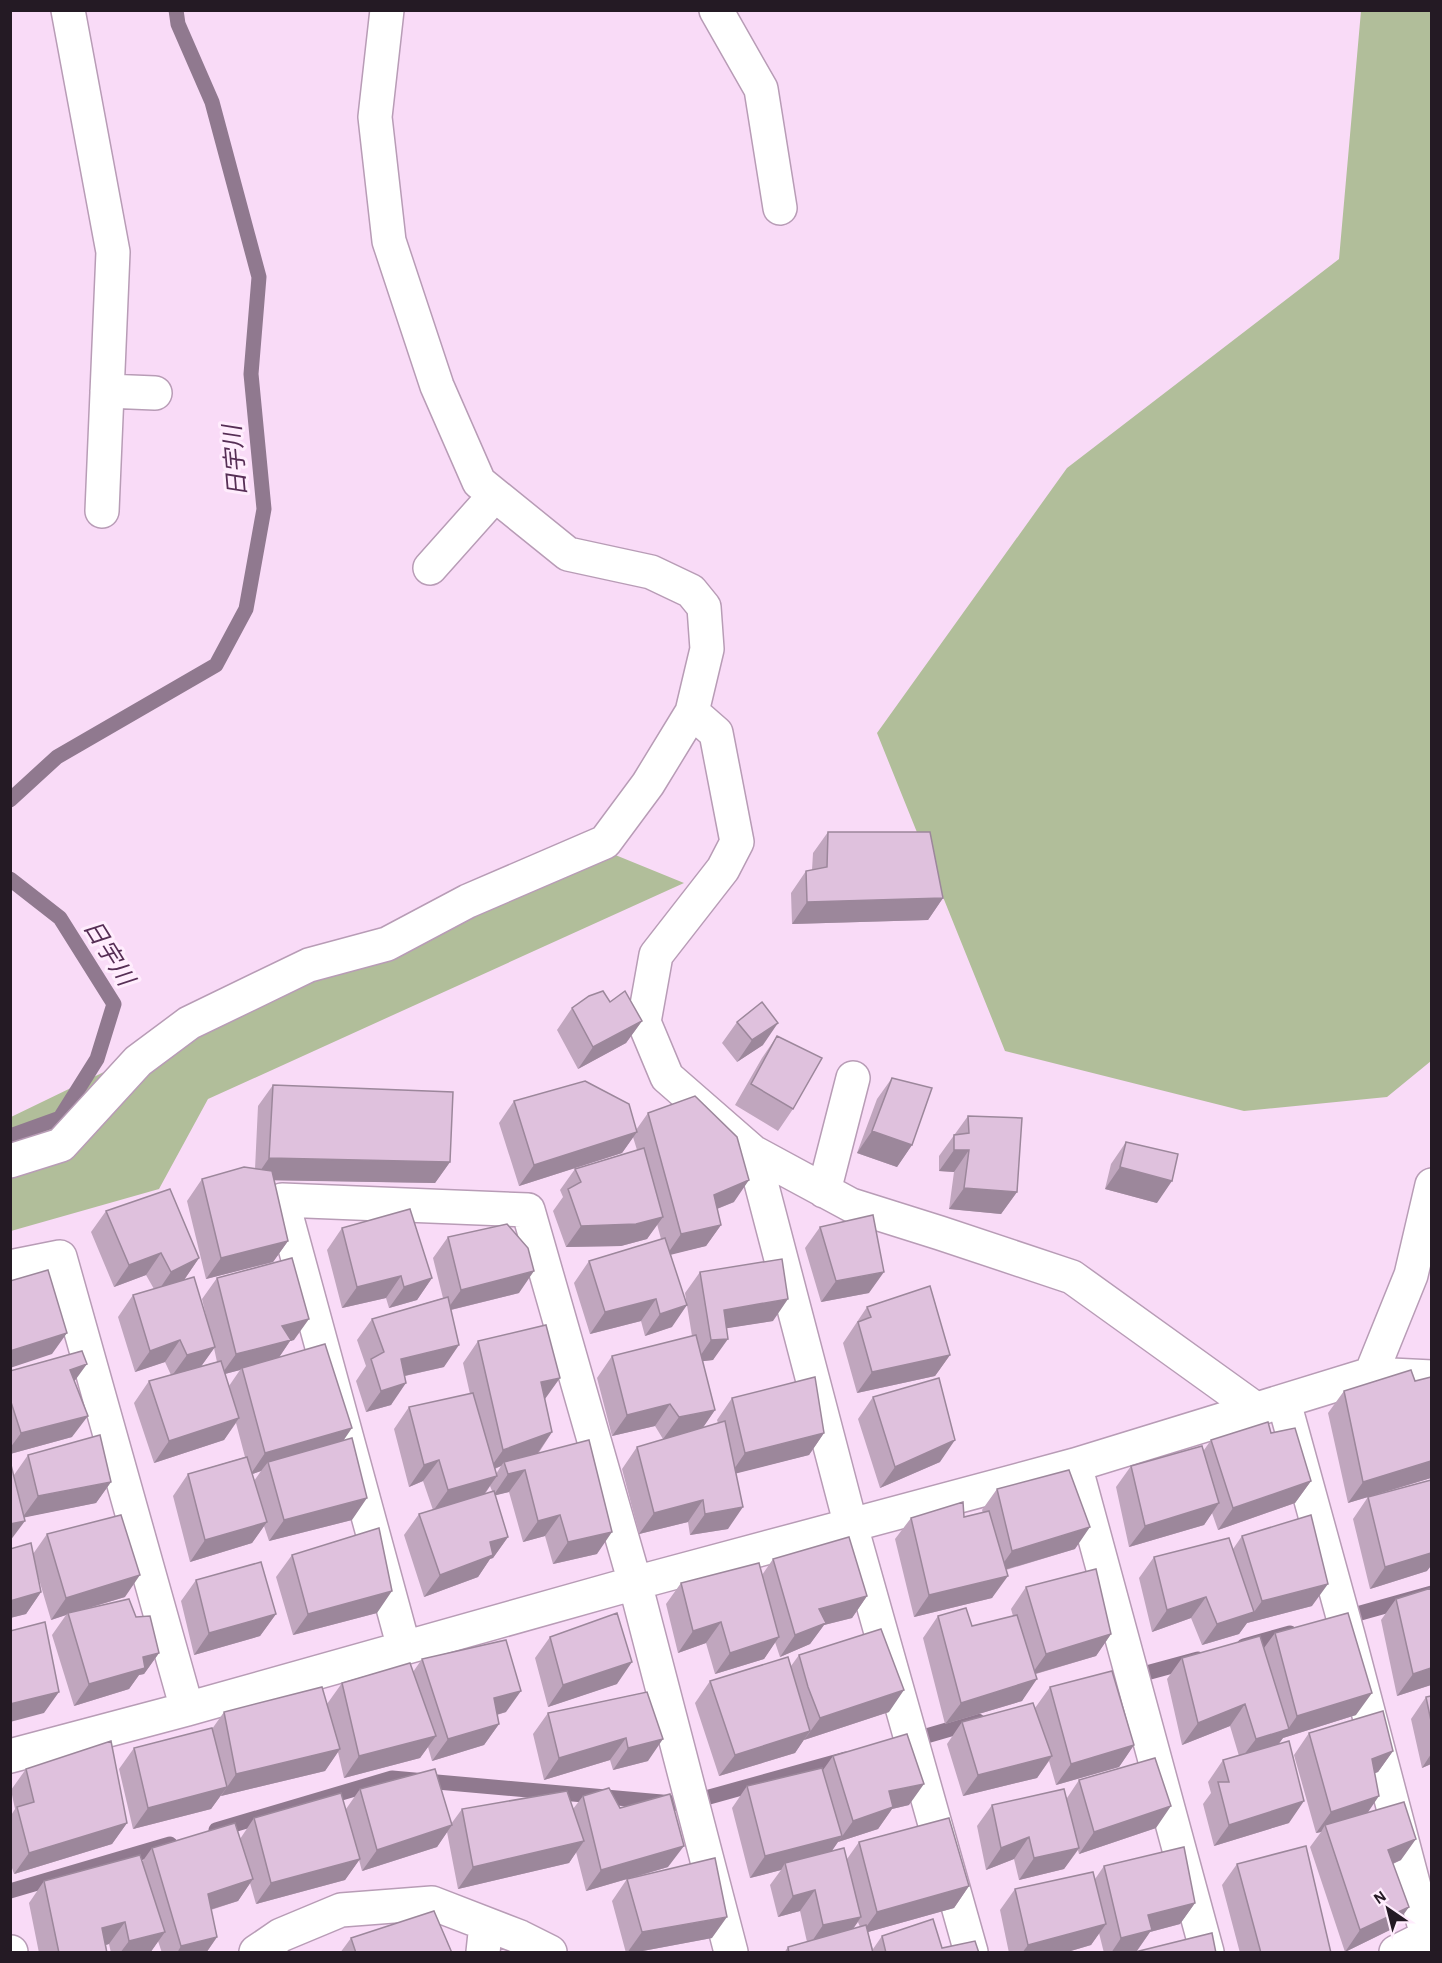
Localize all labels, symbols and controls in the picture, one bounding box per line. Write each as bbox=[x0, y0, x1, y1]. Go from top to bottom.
water label: 日宇川 bbox=[219, 421, 251, 498]
water label: 日宇川 bbox=[79, 915, 141, 992]
north arrow bbox=[1358, 1879, 1418, 1939]
text: N bbox=[1371, 1888, 1389, 1907]

